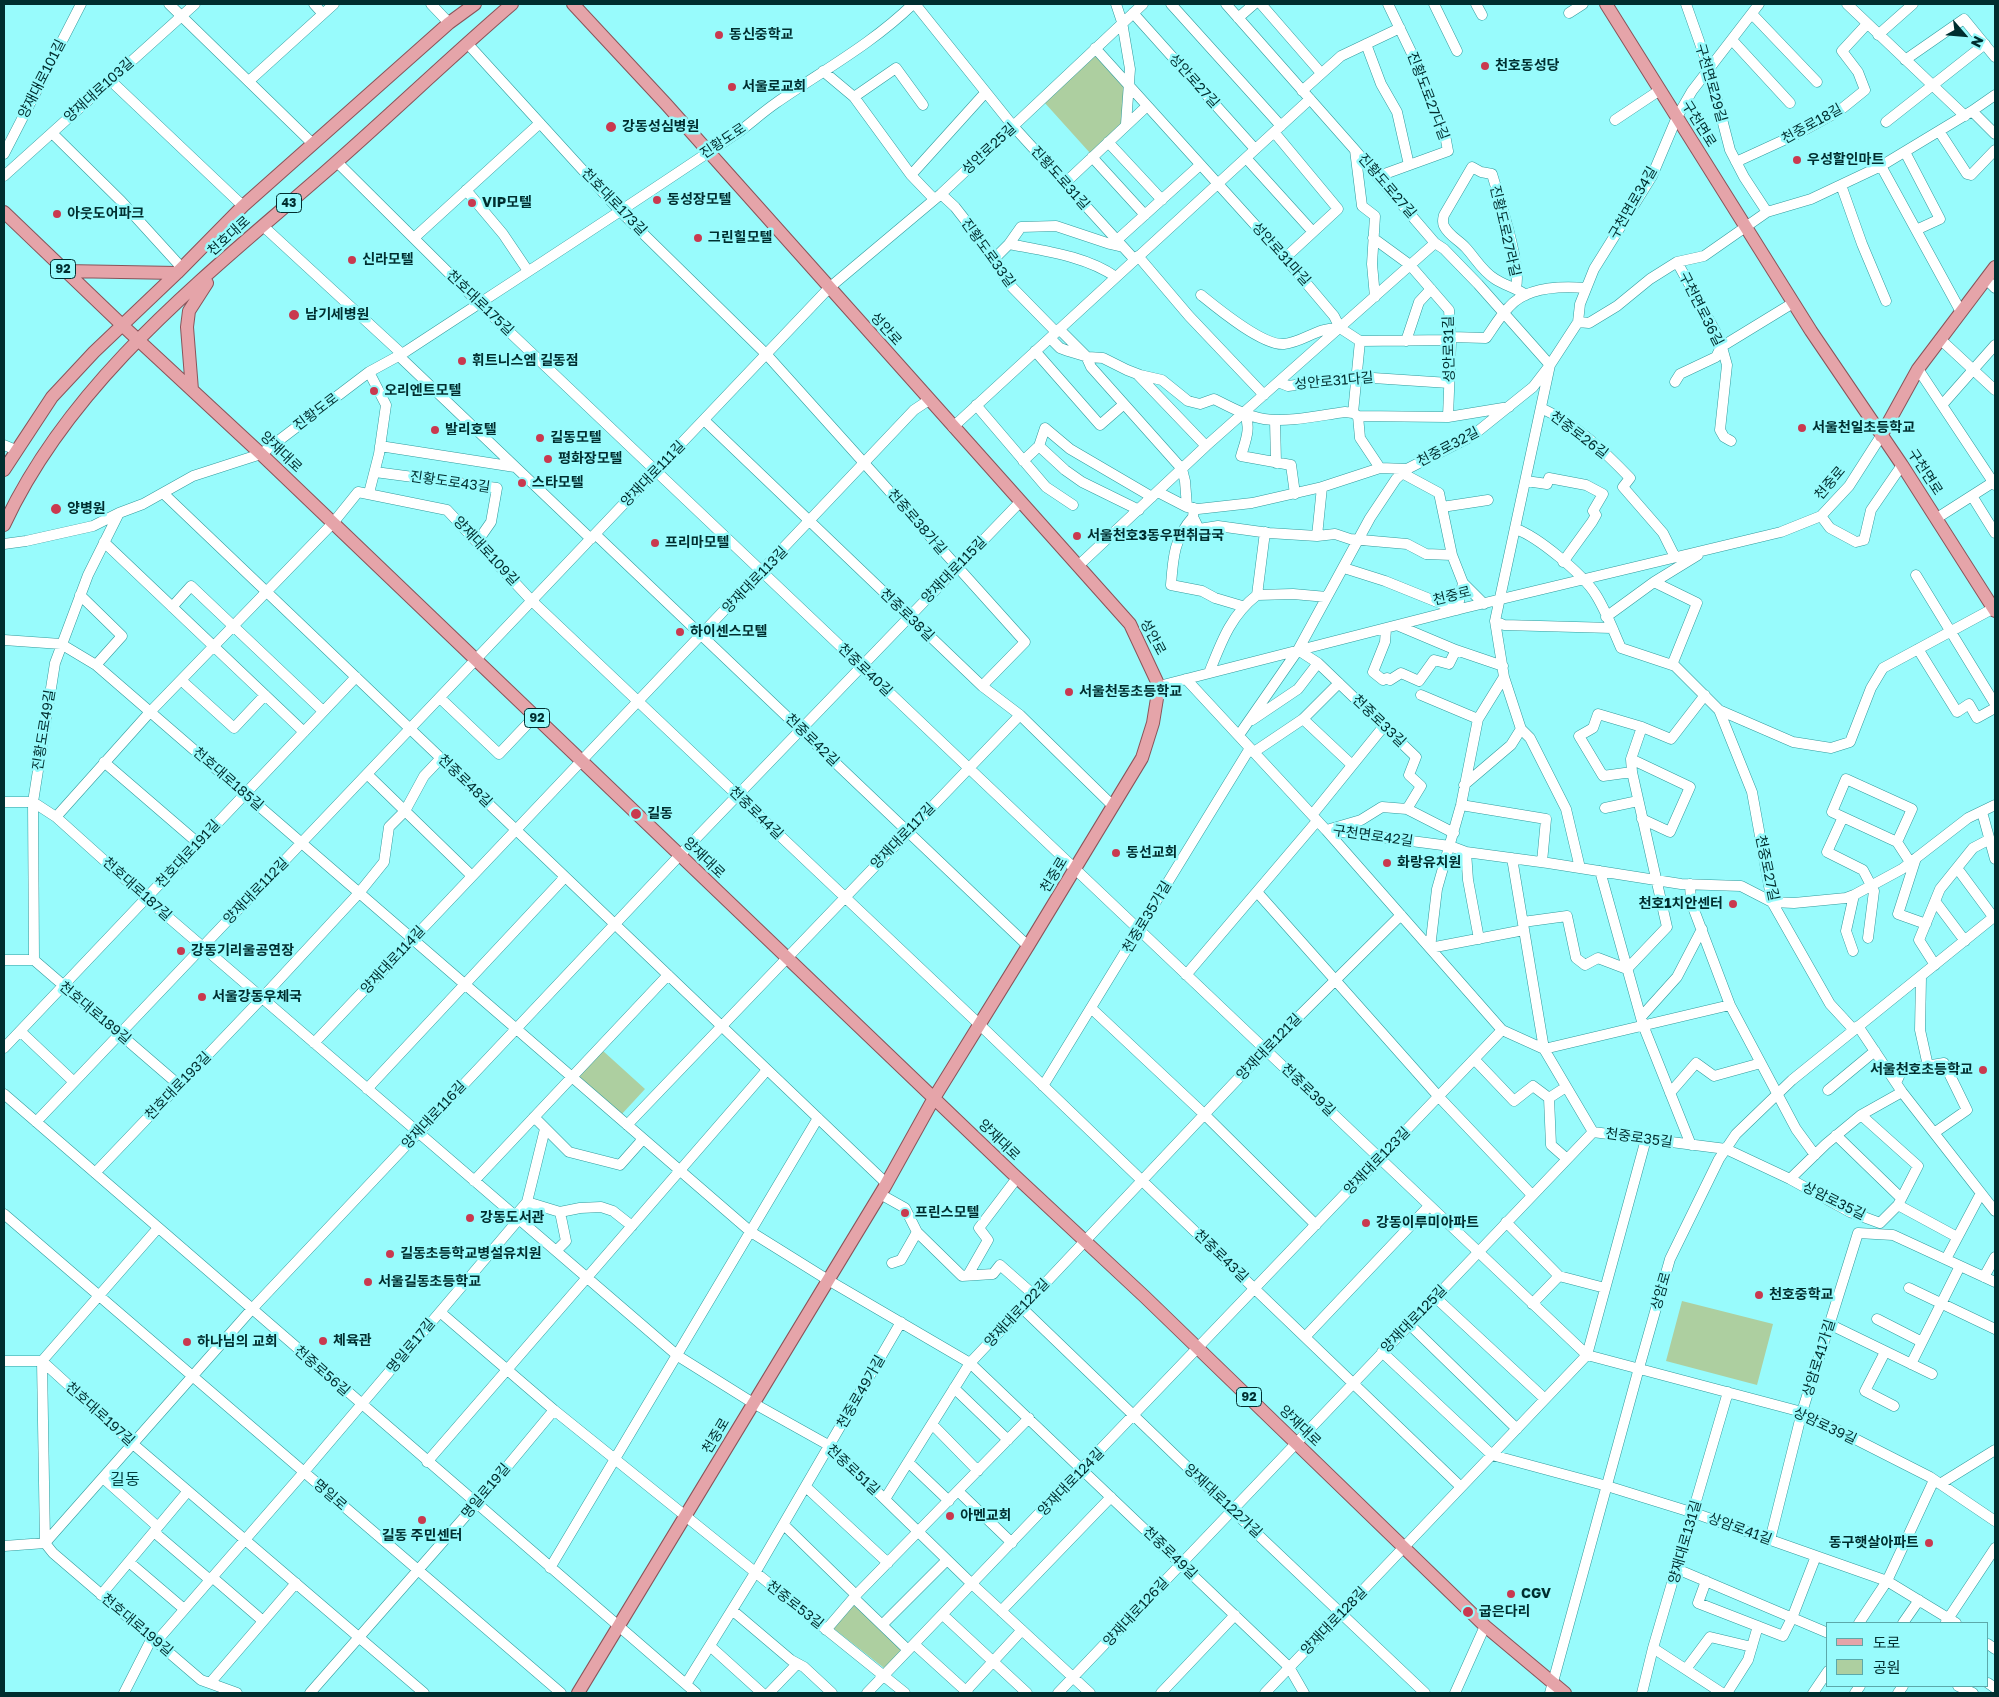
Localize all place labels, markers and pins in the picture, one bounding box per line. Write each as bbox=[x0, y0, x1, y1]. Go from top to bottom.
place label: 동신중학교 bbox=[729, 27, 793, 43]
marker: 동신중학교 bbox=[713, 29, 725, 41]
place label: 천호동성당 bbox=[1495, 58, 1559, 74]
marker: 천호동성당 bbox=[1479, 60, 1491, 72]
place label: 서울로교회 bbox=[742, 79, 806, 95]
marker: 서울로교회 bbox=[726, 81, 738, 93]
place label: 강동성심병원 bbox=[622, 119, 699, 135]
marker: 강동성심병원 bbox=[604, 120, 618, 134]
place label: 우성할인마트 bbox=[1807, 152, 1884, 168]
marker: 우성할인마트 bbox=[1791, 154, 1803, 166]
place label: 동성장모텔 bbox=[667, 192, 731, 208]
marker: 동성장모텔 bbox=[651, 194, 663, 206]
place label: VIP모텔 bbox=[482, 195, 532, 211]
marker: VIP모텔 bbox=[466, 197, 478, 209]
place label: 아웃도어파크 bbox=[67, 206, 144, 222]
marker: 아웃도어파크 bbox=[51, 208, 63, 220]
place label: 그린힐모텔 bbox=[708, 230, 772, 246]
marker: 그린힐모텔 bbox=[692, 232, 704, 244]
place label: 신라모텔 bbox=[362, 252, 414, 268]
marker: 신라모텔 bbox=[346, 254, 358, 266]
place label: 남기세병원 bbox=[305, 307, 369, 323]
marker: 남기세병원 bbox=[287, 308, 301, 322]
place label: 휘트니스엠 길동점 bbox=[472, 353, 579, 369]
marker: 휘트니스엠 길동점 bbox=[456, 355, 468, 367]
place label: 오리엔트모텔 bbox=[384, 383, 461, 399]
marker: 오리엔트모텔 bbox=[368, 385, 380, 397]
place label: 서울천일초등학교 bbox=[1812, 420, 1915, 436]
place label: 발리호텔 bbox=[445, 422, 497, 438]
marker: 서울천일초등학교 bbox=[1796, 422, 1808, 434]
marker: 발리호텔 bbox=[429, 424, 441, 436]
place label: 길동모텔 bbox=[550, 430, 602, 446]
marker: 길동모텔 bbox=[534, 432, 546, 444]
place label: 평화장모텔 bbox=[558, 451, 622, 467]
marker: 평화장모텔 bbox=[542, 453, 554, 465]
place label: 스타모텔 bbox=[532, 475, 584, 491]
marker: 스타모텔 bbox=[516, 477, 528, 489]
place label: 양병원 bbox=[67, 501, 106, 517]
marker: 양병원 bbox=[49, 502, 63, 516]
place label: 서울천호3동우편취급국 bbox=[1087, 528, 1224, 544]
marker: 서울천호3동우편취급국 bbox=[1071, 530, 1083, 542]
place label: 프리마모텔 bbox=[665, 535, 729, 551]
marker: 프리마모텔 bbox=[649, 537, 661, 549]
place label: 하이센스모텔 bbox=[690, 624, 767, 640]
marker: 하이센스모텔 bbox=[674, 626, 686, 638]
place label: 서울천동초등학교 bbox=[1079, 684, 1182, 700]
marker: 서울천동초등학교 bbox=[1063, 686, 1075, 698]
place label: 길동 bbox=[647, 806, 673, 822]
marker: 길동 bbox=[629, 807, 643, 821]
place label: 동선교회 bbox=[1126, 845, 1178, 861]
marker: 동선교회 bbox=[1110, 847, 1122, 859]
place label: 화랑유치원 bbox=[1397, 855, 1461, 871]
marker: 화랑유치원 bbox=[1381, 857, 1393, 869]
place label: 천호1치안센터 bbox=[1639, 896, 1723, 912]
marker: 천호1치안센터 bbox=[1727, 898, 1739, 910]
place label: 강동기리울공연장 bbox=[191, 943, 294, 959]
marker: 강동기리울공연장 bbox=[175, 945, 187, 957]
place label: 서울강동우체국 bbox=[212, 989, 302, 1005]
marker: 서울강동우체국 bbox=[196, 991, 208, 1003]
place label: 서울천호초등학교 bbox=[1870, 1062, 1973, 1078]
marker: 서울천호초등학교 bbox=[1977, 1064, 1989, 1076]
place label: 프린스모텔 bbox=[915, 1205, 979, 1221]
marker: 프린스모텔 bbox=[899, 1207, 911, 1219]
place label: 강동도서관 bbox=[480, 1210, 544, 1226]
marker: 강동도서관 bbox=[464, 1212, 476, 1224]
place label: 강동이루미아파트 bbox=[1376, 1215, 1479, 1231]
marker: 강동이루미아파트 bbox=[1360, 1217, 1372, 1229]
place label: 길동초등학교병설유치원 bbox=[400, 1246, 542, 1262]
marker: 길동초등학교병설유치원 bbox=[384, 1248, 396, 1260]
place label: 서울길동초등학교 bbox=[378, 1274, 481, 1290]
marker: 서울길동초등학교 bbox=[362, 1276, 374, 1288]
place label: 천호중학교 bbox=[1769, 1287, 1833, 1303]
marker: 천호중학교 bbox=[1753, 1289, 1765, 1301]
place label: 체육관 bbox=[333, 1333, 372, 1349]
place label: 하나님의 교회 bbox=[197, 1334, 278, 1350]
marker: 체육관 bbox=[317, 1335, 329, 1347]
marker: 하나님의 교회 bbox=[181, 1336, 193, 1348]
place label: 아멘교회 bbox=[960, 1508, 1012, 1524]
marker: 아멘교회 bbox=[944, 1510, 956, 1522]
marker: 길동 주민센터 bbox=[416, 1514, 428, 1526]
place label: 길동 주민센터 bbox=[382, 1528, 462, 1544]
place label: 동구햇살아파트 bbox=[1829, 1535, 1919, 1551]
marker: 동구햇살아파트 bbox=[1923, 1537, 1935, 1549]
place label: CGV bbox=[1521, 1586, 1551, 1602]
marker: CGV bbox=[1505, 1588, 1517, 1600]
place label: 굽은다리 bbox=[1479, 1604, 1531, 1620]
marker: 굽은다리 bbox=[1461, 1605, 1475, 1619]

